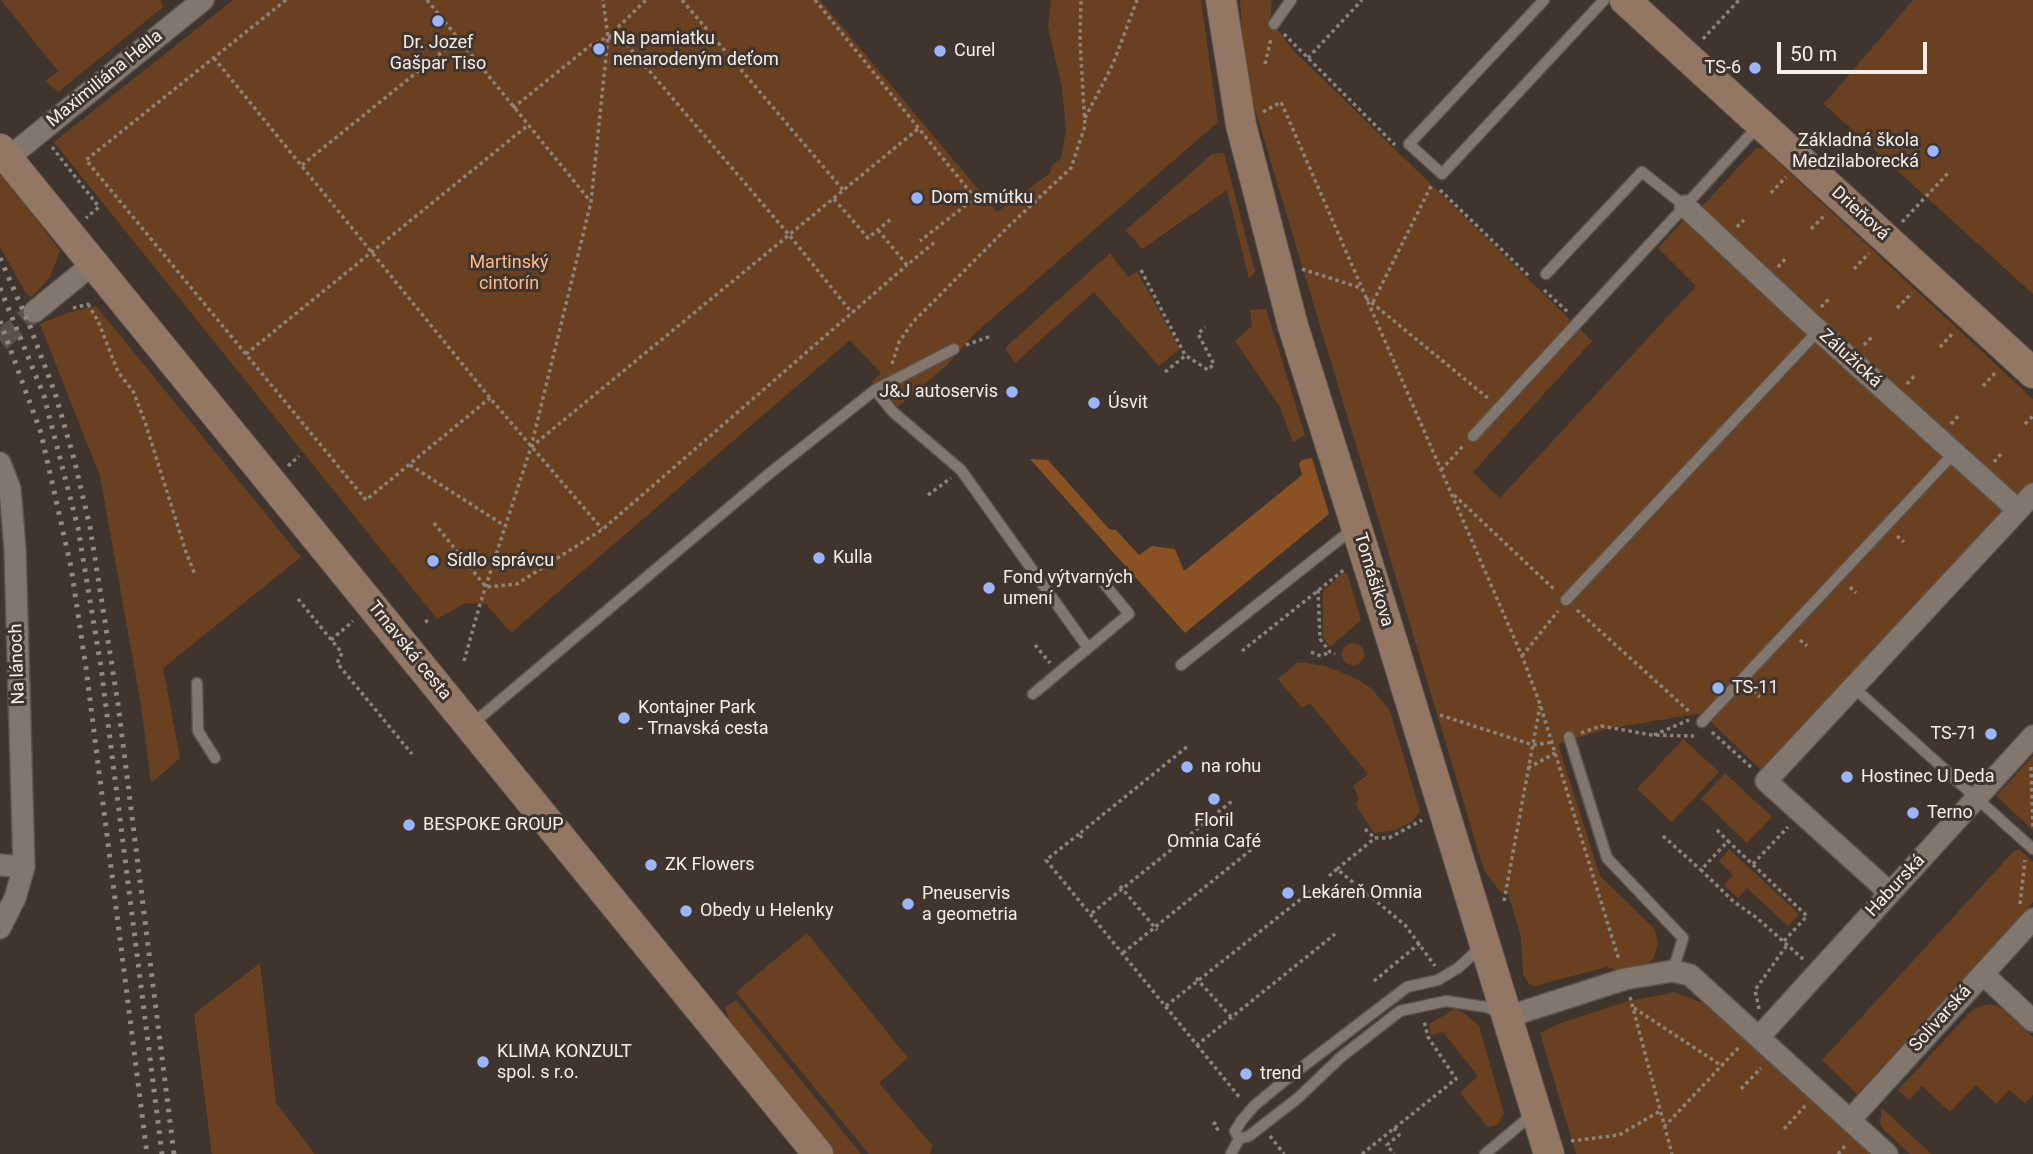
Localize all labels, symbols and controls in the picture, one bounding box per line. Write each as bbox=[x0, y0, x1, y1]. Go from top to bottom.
marker: Dr. Jozef Gašpar Tiso bbox=[430, 13, 446, 29]
street label: Maximiliána Hella bbox=[43, 26, 167, 132]
place label: Na pamiatku nenarodeným deťom bbox=[613, 28, 779, 70]
scale bar bbox=[1781, 28, 1932, 72]
place label: Dr. Jozef Gašpar Tiso bbox=[390, 32, 486, 74]
place label: Curel bbox=[954, 40, 995, 62]
marker: Na pamiatku nenarodeným deťom bbox=[591, 41, 607, 57]
text: 50 m bbox=[1790, 42, 1837, 66]
marker: Curel bbox=[932, 43, 948, 59]
place label: TS-6 bbox=[1705, 57, 1741, 79]
marker: TS-6 bbox=[1747, 60, 1763, 76]
place label: Základná škola Medzilaborecká bbox=[1792, 130, 1919, 172]
marker: Základná škola Medzilaborecká bbox=[1925, 143, 1941, 159]
street label: Drieňová bbox=[1827, 182, 1893, 246]
place label: Dom smútku bbox=[931, 187, 1033, 209]
marker: Dom smútku bbox=[909, 190, 925, 206]
park label: Martinský cintorín bbox=[469, 252, 549, 294]
street label: Zálužická bbox=[1814, 325, 1886, 393]
place label: J&J autoservis bbox=[879, 381, 998, 403]
marker: J&J autoservis bbox=[1004, 384, 1020, 400]
place label: Úsvit bbox=[1108, 392, 1148, 414]
marker: Úsvit bbox=[1086, 395, 1102, 411]
street label: Tomášikova bbox=[1348, 530, 1398, 630]
place label: Kulla bbox=[833, 547, 873, 569]
place label: Sídlo správcu bbox=[447, 550, 554, 572]
marker: Kulla bbox=[811, 550, 827, 566]
marker: Sídlo správcu bbox=[425, 553, 441, 569]
place label: Fond výtvarných umení bbox=[1003, 567, 1133, 610]
marker: Fond výtvarných umení bbox=[981, 580, 997, 596]
street label: Trnavská cesta bbox=[363, 597, 455, 705]
street label: Na lánoch bbox=[6, 623, 30, 705]
place label: TS-11 bbox=[1732, 677, 1778, 699]
marker: TS-11 bbox=[1710, 680, 1726, 696]
place label: Kontajner Park - Trnavská cesta bbox=[638, 697, 769, 740]
marker: Kontajner Park - Trnavská cesta bbox=[616, 710, 632, 726]
place label: TS-71 bbox=[1931, 723, 1977, 745]
marker: TS-71 bbox=[1983, 726, 1999, 742]
place label: na rohu bbox=[1201, 756, 1261, 778]
marker: na rohu bbox=[1179, 759, 1195, 775]
place label: Hostinec U Deda bbox=[1861, 766, 1994, 788]
marker: Hostinec U Deda bbox=[1839, 769, 1855, 785]
marker: Floril Omnia Café bbox=[1206, 791, 1222, 807]
place label: Terno bbox=[1927, 802, 1973, 824]
marker: Terno bbox=[1905, 805, 1921, 821]
place label: Floril Omnia Café bbox=[1167, 810, 1261, 852]
place label: BESPOKE GROUP bbox=[423, 814, 564, 836]
marker: BESPOKE GROUP bbox=[401, 817, 417, 833]
street label: Haburská bbox=[1862, 850, 1930, 922]
place label: ZK Flowers bbox=[665, 854, 755, 876]
marker: ZK Flowers bbox=[643, 857, 659, 873]
place label: Lekáreň Omnia bbox=[1302, 882, 1422, 904]
place label: Pneuservis a geometria bbox=[922, 883, 1018, 926]
marker: Lekáreň Omnia bbox=[1280, 885, 1296, 901]
marker: Pneuservis a geometria bbox=[900, 896, 916, 912]
place label: Obedy u Helenky bbox=[700, 900, 833, 922]
marker: Obedy u Helenky bbox=[678, 903, 694, 919]
street label: Solivarská bbox=[1905, 981, 1977, 1057]
place label: KLIMA KONZULT spol. s r.o. bbox=[497, 1041, 632, 1084]
marker: KLIMA KONZULT spol. s r.o. bbox=[475, 1054, 491, 1070]
place label: trend bbox=[1260, 1063, 1301, 1085]
marker: trend bbox=[1238, 1066, 1254, 1082]

